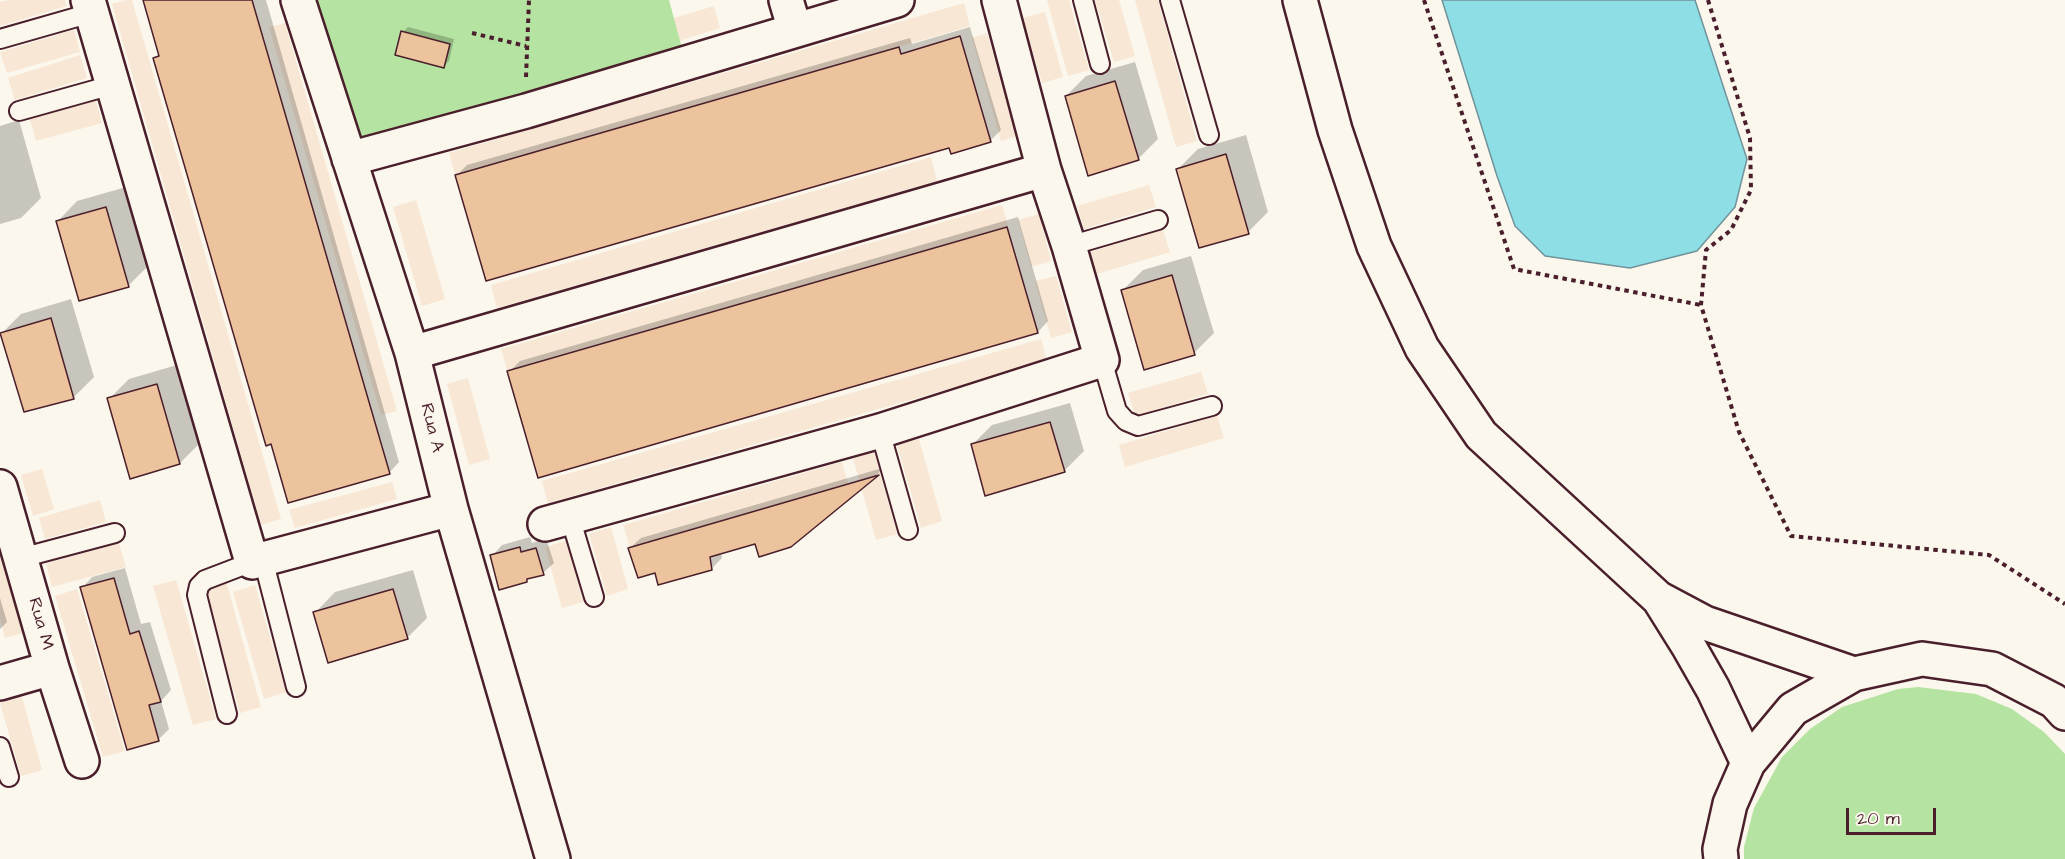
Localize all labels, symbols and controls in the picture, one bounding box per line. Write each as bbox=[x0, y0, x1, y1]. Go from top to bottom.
street label: Rua A bbox=[414, 401, 448, 455]
street label: Rua M bbox=[22, 595, 58, 653]
scale bar bbox=[1849, 796, 1939, 834]
text: 20 m bbox=[1857, 806, 1900, 831]

